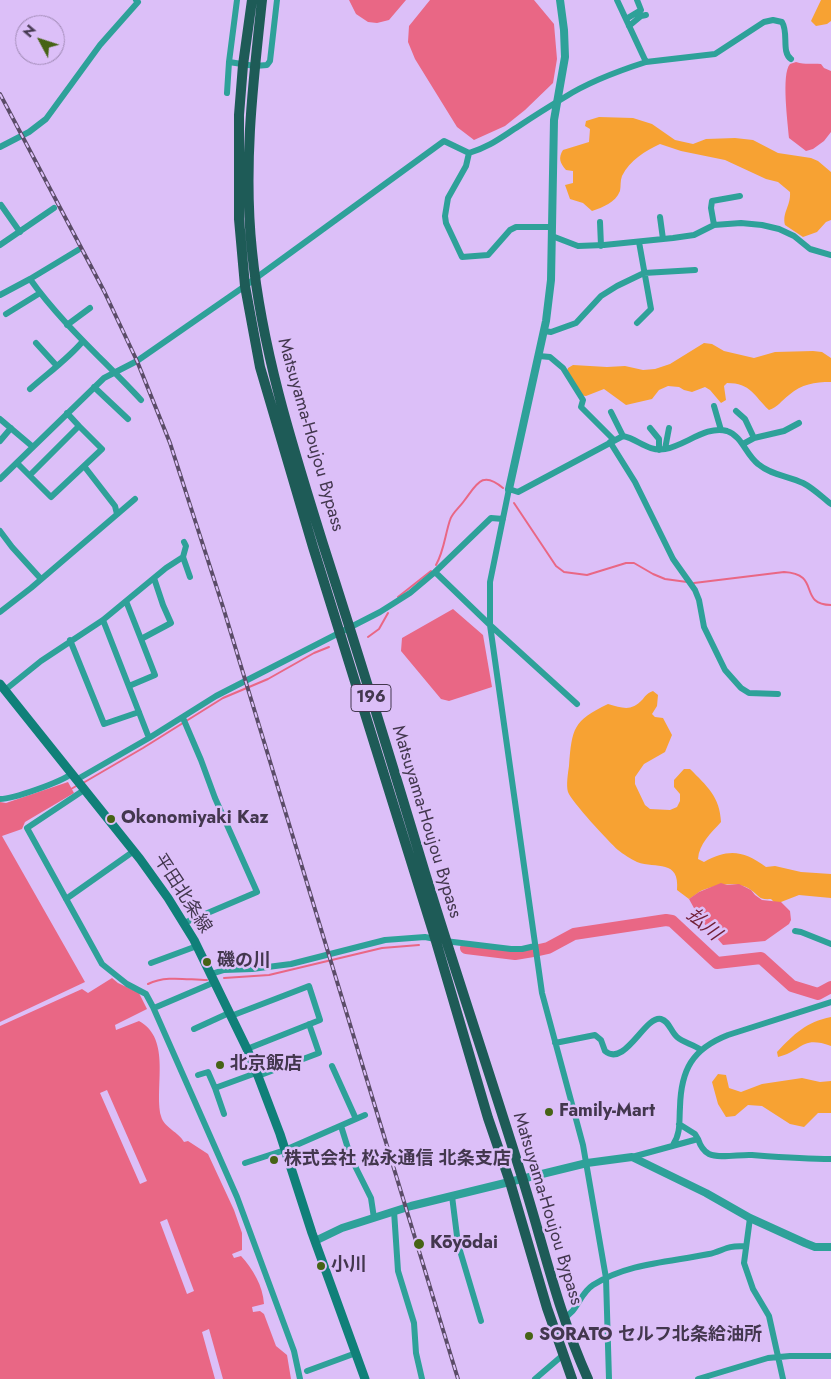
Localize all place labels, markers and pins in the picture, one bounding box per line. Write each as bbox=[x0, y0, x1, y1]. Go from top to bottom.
place label: Okonomiyaki Kaz bbox=[121, 808, 269, 830]
marker: Okonomiyaki Kaz bbox=[105, 813, 117, 825]
place label: 磯の川 bbox=[217, 951, 271, 973]
marker: 磯の川 bbox=[201, 956, 213, 968]
place label: 北京飯店 bbox=[230, 1054, 302, 1076]
marker: 北京飯店 bbox=[214, 1059, 226, 1071]
place label: Family-Mart bbox=[559, 1101, 655, 1123]
marker: Family-Mart bbox=[543, 1106, 555, 1118]
place label: 株式会社 松永通信 北条支店 bbox=[284, 1149, 511, 1171]
marker: 株式会社 松永通信 北条支店 bbox=[268, 1154, 280, 1166]
place label: Kōyōdai bbox=[430, 1233, 498, 1255]
marker: Kōyōdai bbox=[412, 1237, 426, 1251]
place label: 小川 bbox=[331, 1255, 367, 1277]
marker: 小川 bbox=[315, 1260, 327, 1272]
place label: SORATO セルフ北条給油所 bbox=[539, 1325, 762, 1347]
marker: SORATO セルフ北条給油所 bbox=[523, 1330, 535, 1342]

